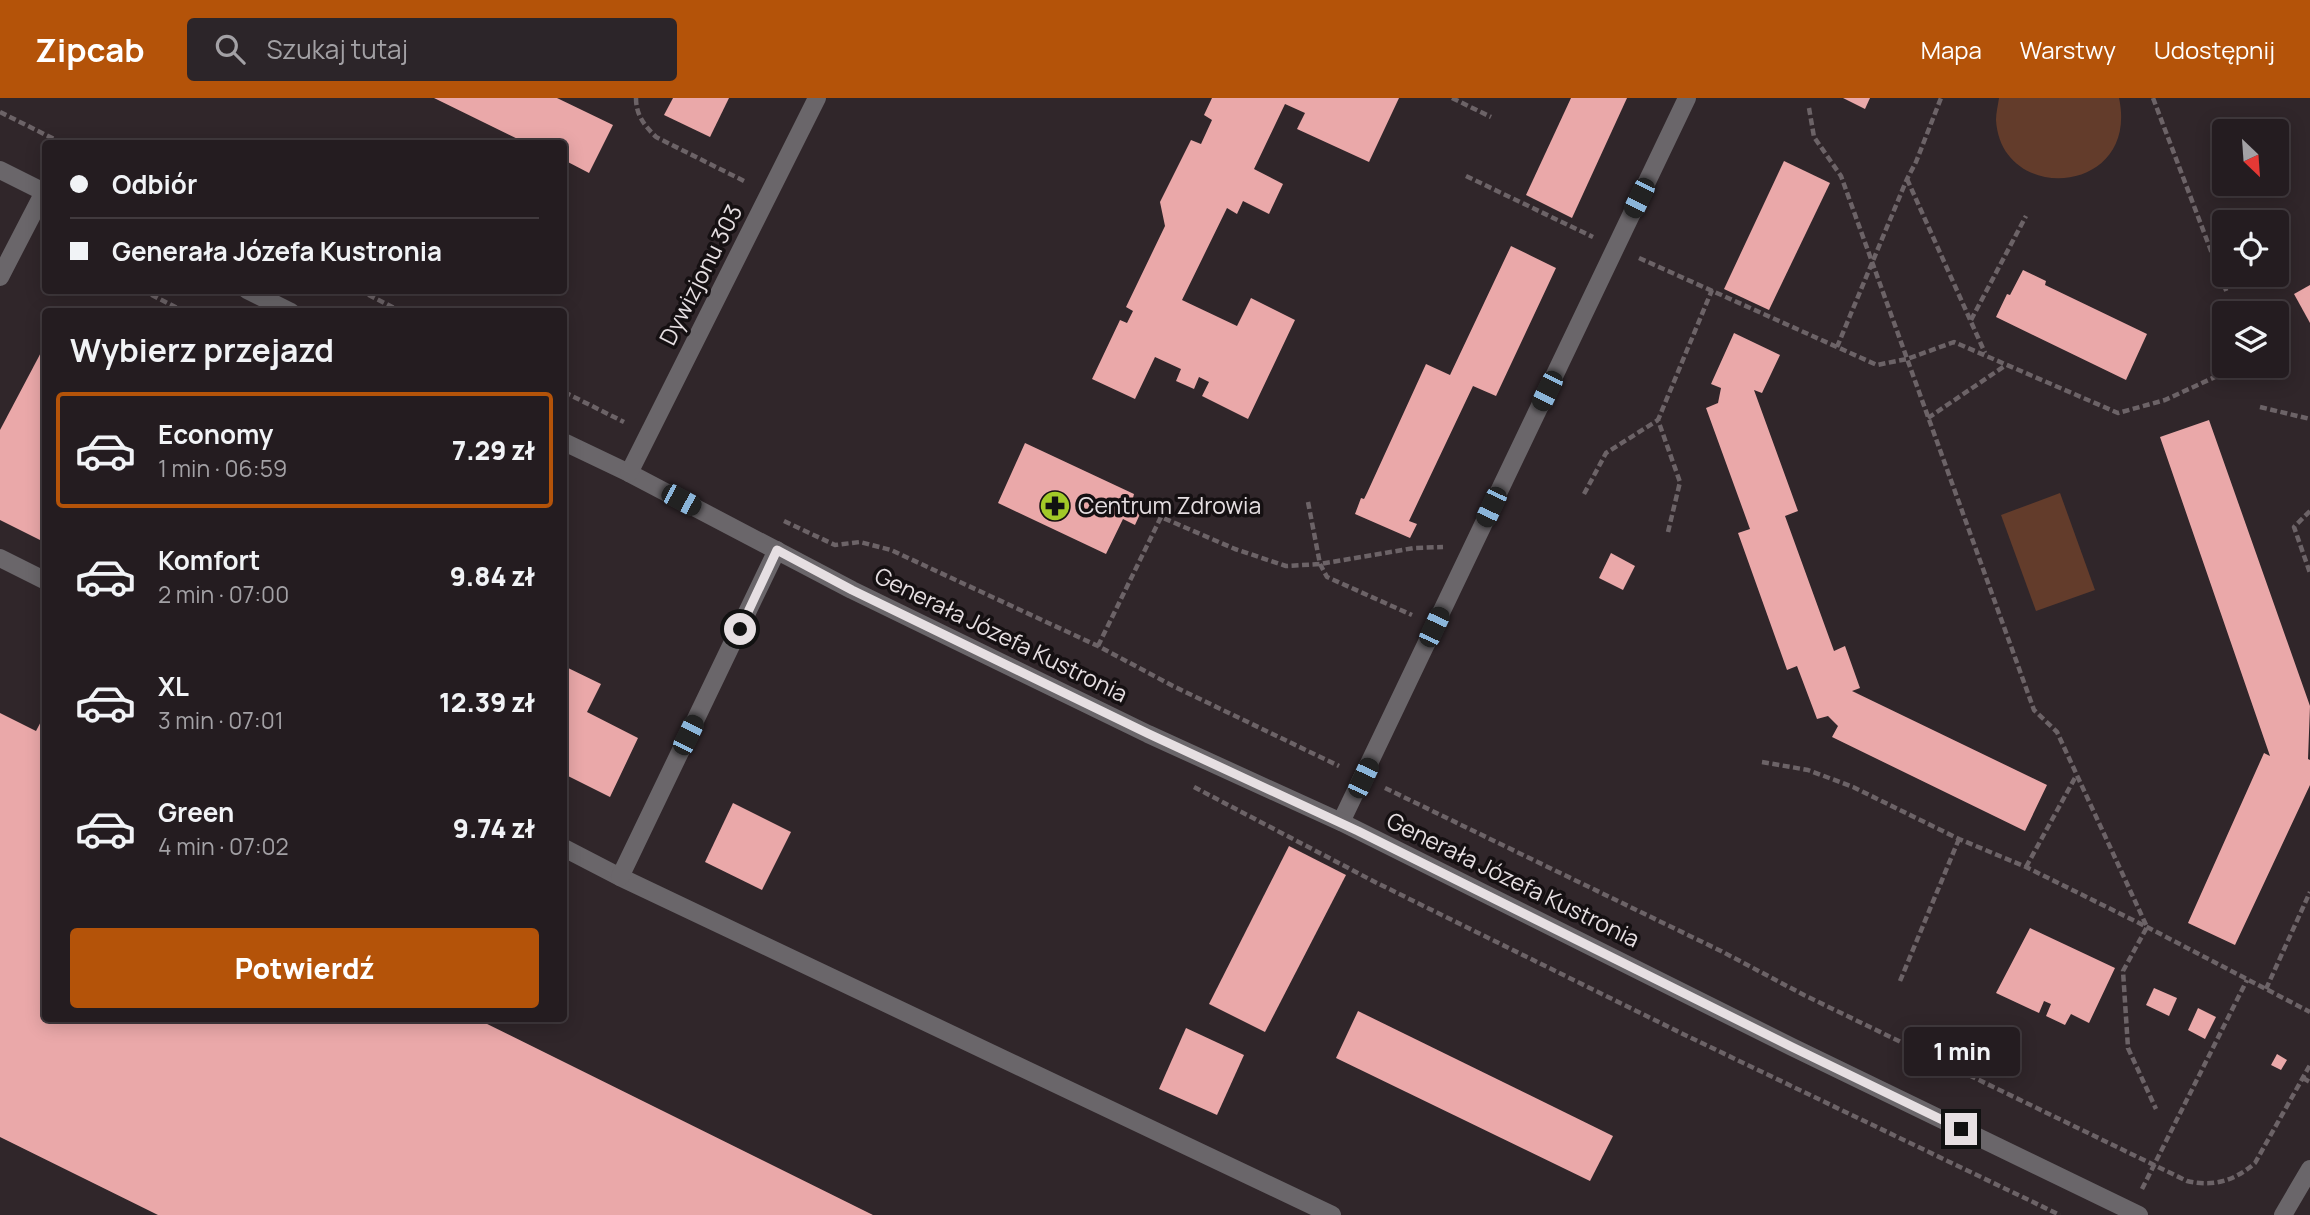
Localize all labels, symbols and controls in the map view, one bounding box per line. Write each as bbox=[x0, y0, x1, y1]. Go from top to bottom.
search box bbox=[187, 18, 677, 81]
text: Zipcab bbox=[35, 27, 145, 72]
icon: search bbox=[211, 30, 249, 68]
text: Szukaj tutaj bbox=[267, 31, 408, 67]
text: Mapa bbox=[1921, 33, 1982, 66]
text: Warstwy bbox=[2020, 33, 2116, 66]
text: Udostępnij bbox=[2154, 33, 2275, 66]
north arrow bbox=[2212, 119, 2289, 196]
map controls bbox=[2212, 119, 2289, 378]
text: Odbiór bbox=[112, 166, 197, 202]
car bbox=[1621, 175, 1658, 221]
street label: Dywizjonu 303 bbox=[651, 199, 749, 350]
button: locate bbox=[2212, 210, 2289, 287]
text: Generała Józefa Kustronia bbox=[112, 233, 442, 269]
button: layers bbox=[2212, 301, 2289, 378]
text: Wybierz przejazd bbox=[70, 328, 334, 372]
car bbox=[1529, 368, 1566, 414]
text: Economy bbox=[158, 416, 273, 452]
icon: car bbox=[74, 419, 137, 482]
text: 7.29 zł bbox=[452, 432, 535, 468]
text: 1 min · 06:59 bbox=[158, 452, 287, 484]
car bbox=[658, 481, 705, 519]
car bbox=[1473, 484, 1510, 530]
pharmacy icon: Centrum Zdrowia bbox=[1038, 489, 1072, 523]
place label: Centrum Zdrowia bbox=[1078, 489, 1261, 521]
text: Komfort bbox=[158, 542, 260, 578]
icon: car bbox=[74, 545, 137, 608]
text: 9.84 zł bbox=[450, 558, 535, 594]
street label: Generała Józefa Kustronia bbox=[870, 559, 1133, 709]
text: 2 min · 07:00 bbox=[158, 578, 289, 610]
car bbox=[1416, 604, 1453, 650]
route start bbox=[724, 613, 756, 645]
text: XL bbox=[158, 668, 189, 704]
icon: car bbox=[74, 671, 137, 734]
text: 12.39 zł bbox=[439, 684, 535, 720]
text: 3 min · 07:01 bbox=[158, 704, 284, 736]
car bbox=[670, 712, 707, 758]
car bbox=[1345, 755, 1382, 801]
text: Green bbox=[158, 794, 234, 830]
icon: car bbox=[74, 797, 137, 860]
street label: Generała Józefa Kustronia bbox=[1382, 804, 1645, 954]
text: 9.74 zł bbox=[453, 810, 535, 846]
text: 4 min · 07:02 bbox=[158, 830, 289, 862]
button: Potwierdź bbox=[70, 928, 539, 1008]
callout: 1 min bbox=[1903, 1028, 2019, 1076]
text: 1 min bbox=[1933, 1035, 1991, 1067]
route end bbox=[1945, 1113, 1977, 1145]

